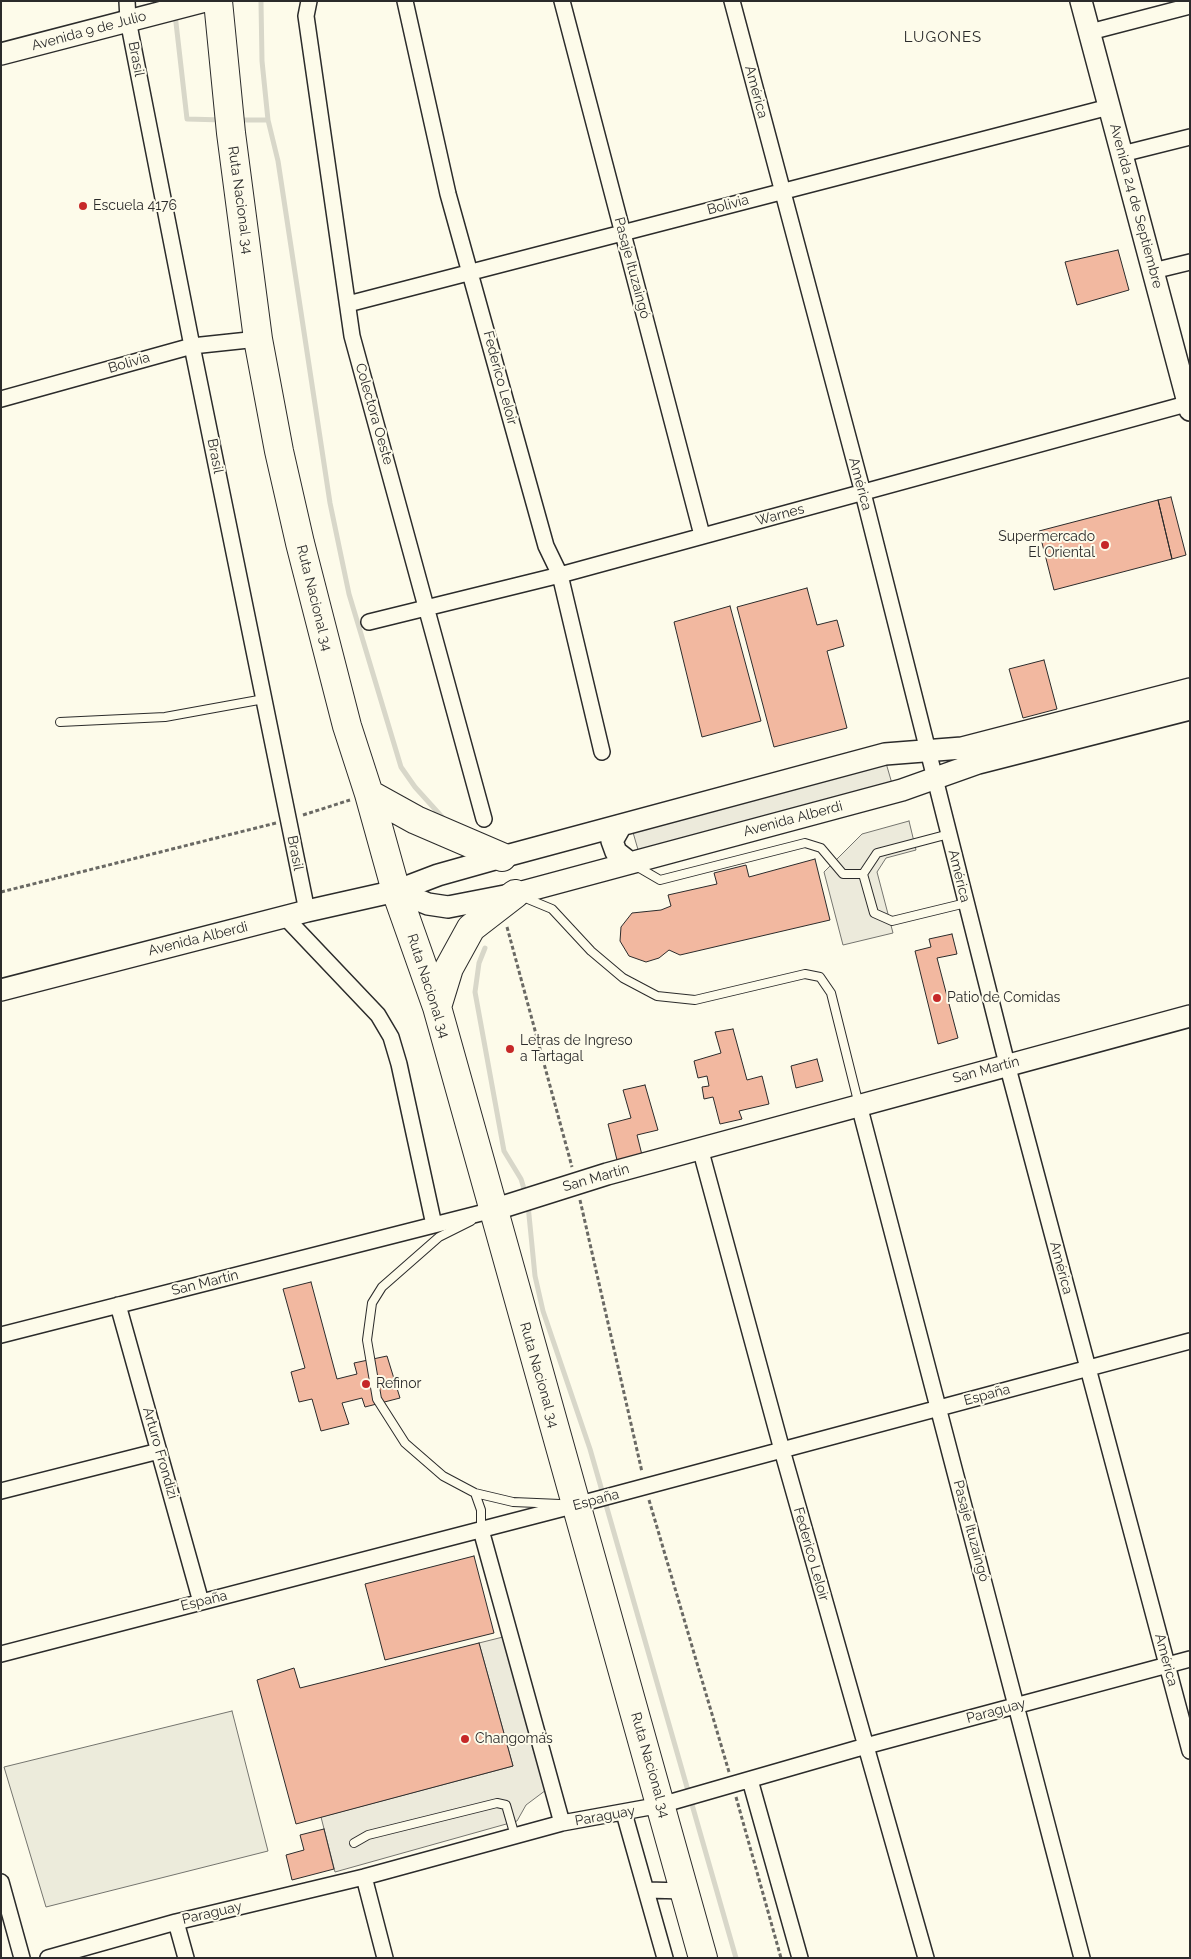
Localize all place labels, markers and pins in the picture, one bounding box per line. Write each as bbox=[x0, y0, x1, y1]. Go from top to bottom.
place label: Escuela 4176 bbox=[93, 198, 177, 214]
marker: Escuela 4176 bbox=[77, 200, 89, 212]
place label: Supermercado El Oriental bbox=[998, 529, 1095, 562]
marker: Supermercado El Oriental bbox=[1099, 539, 1111, 551]
place label: Patio de Comidas bbox=[947, 990, 1060, 1006]
marker: Patio de Comidas bbox=[931, 992, 943, 1004]
place label: Letras de Ingreso a Tartagal bbox=[520, 1033, 632, 1066]
marker: Letras de Ingreso a Tartagal bbox=[504, 1043, 516, 1055]
place label: Refinor bbox=[376, 1376, 422, 1392]
marker: Refinor bbox=[360, 1378, 372, 1390]
place label: Changomás bbox=[475, 1731, 553, 1747]
marker: Changomás bbox=[459, 1733, 471, 1745]

